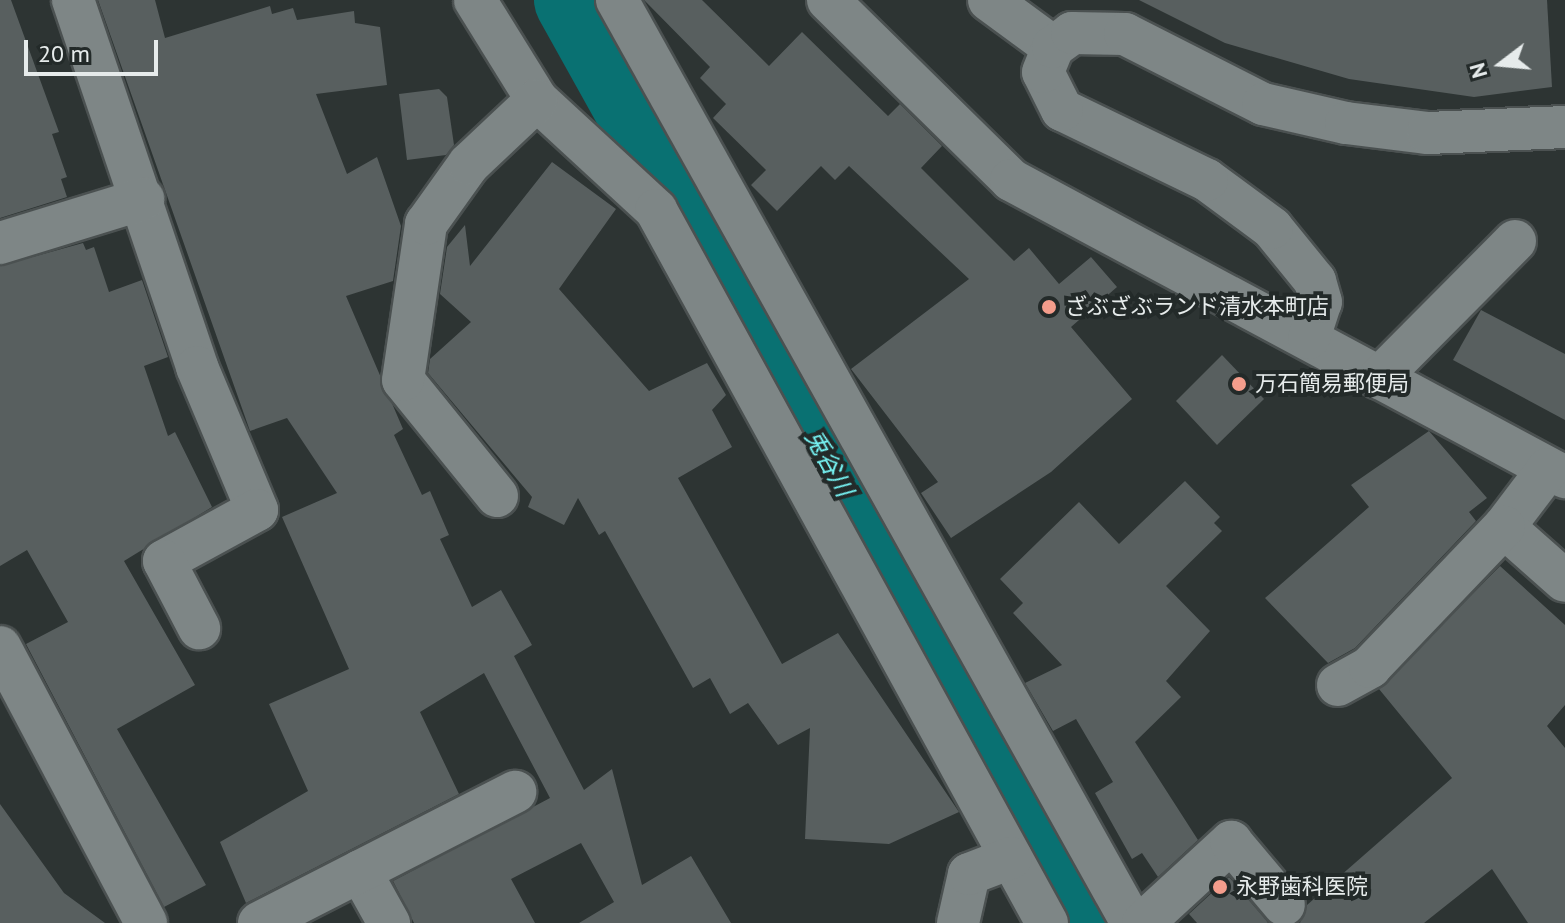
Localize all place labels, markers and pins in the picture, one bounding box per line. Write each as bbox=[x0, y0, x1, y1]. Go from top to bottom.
place label: ざぶざぶランド清水本町店 bbox=[1065, 294, 1329, 320]
marker: ざぶざぶランド清水本町店 bbox=[1040, 298, 1058, 316]
place label: 万石簡易郵便局 bbox=[1255, 371, 1409, 397]
marker: 万石簡易郵便局 bbox=[1230, 375, 1248, 393]
place label: 永野歯科医院 bbox=[1236, 874, 1368, 900]
marker: 永野歯科医院 bbox=[1211, 878, 1229, 896]

